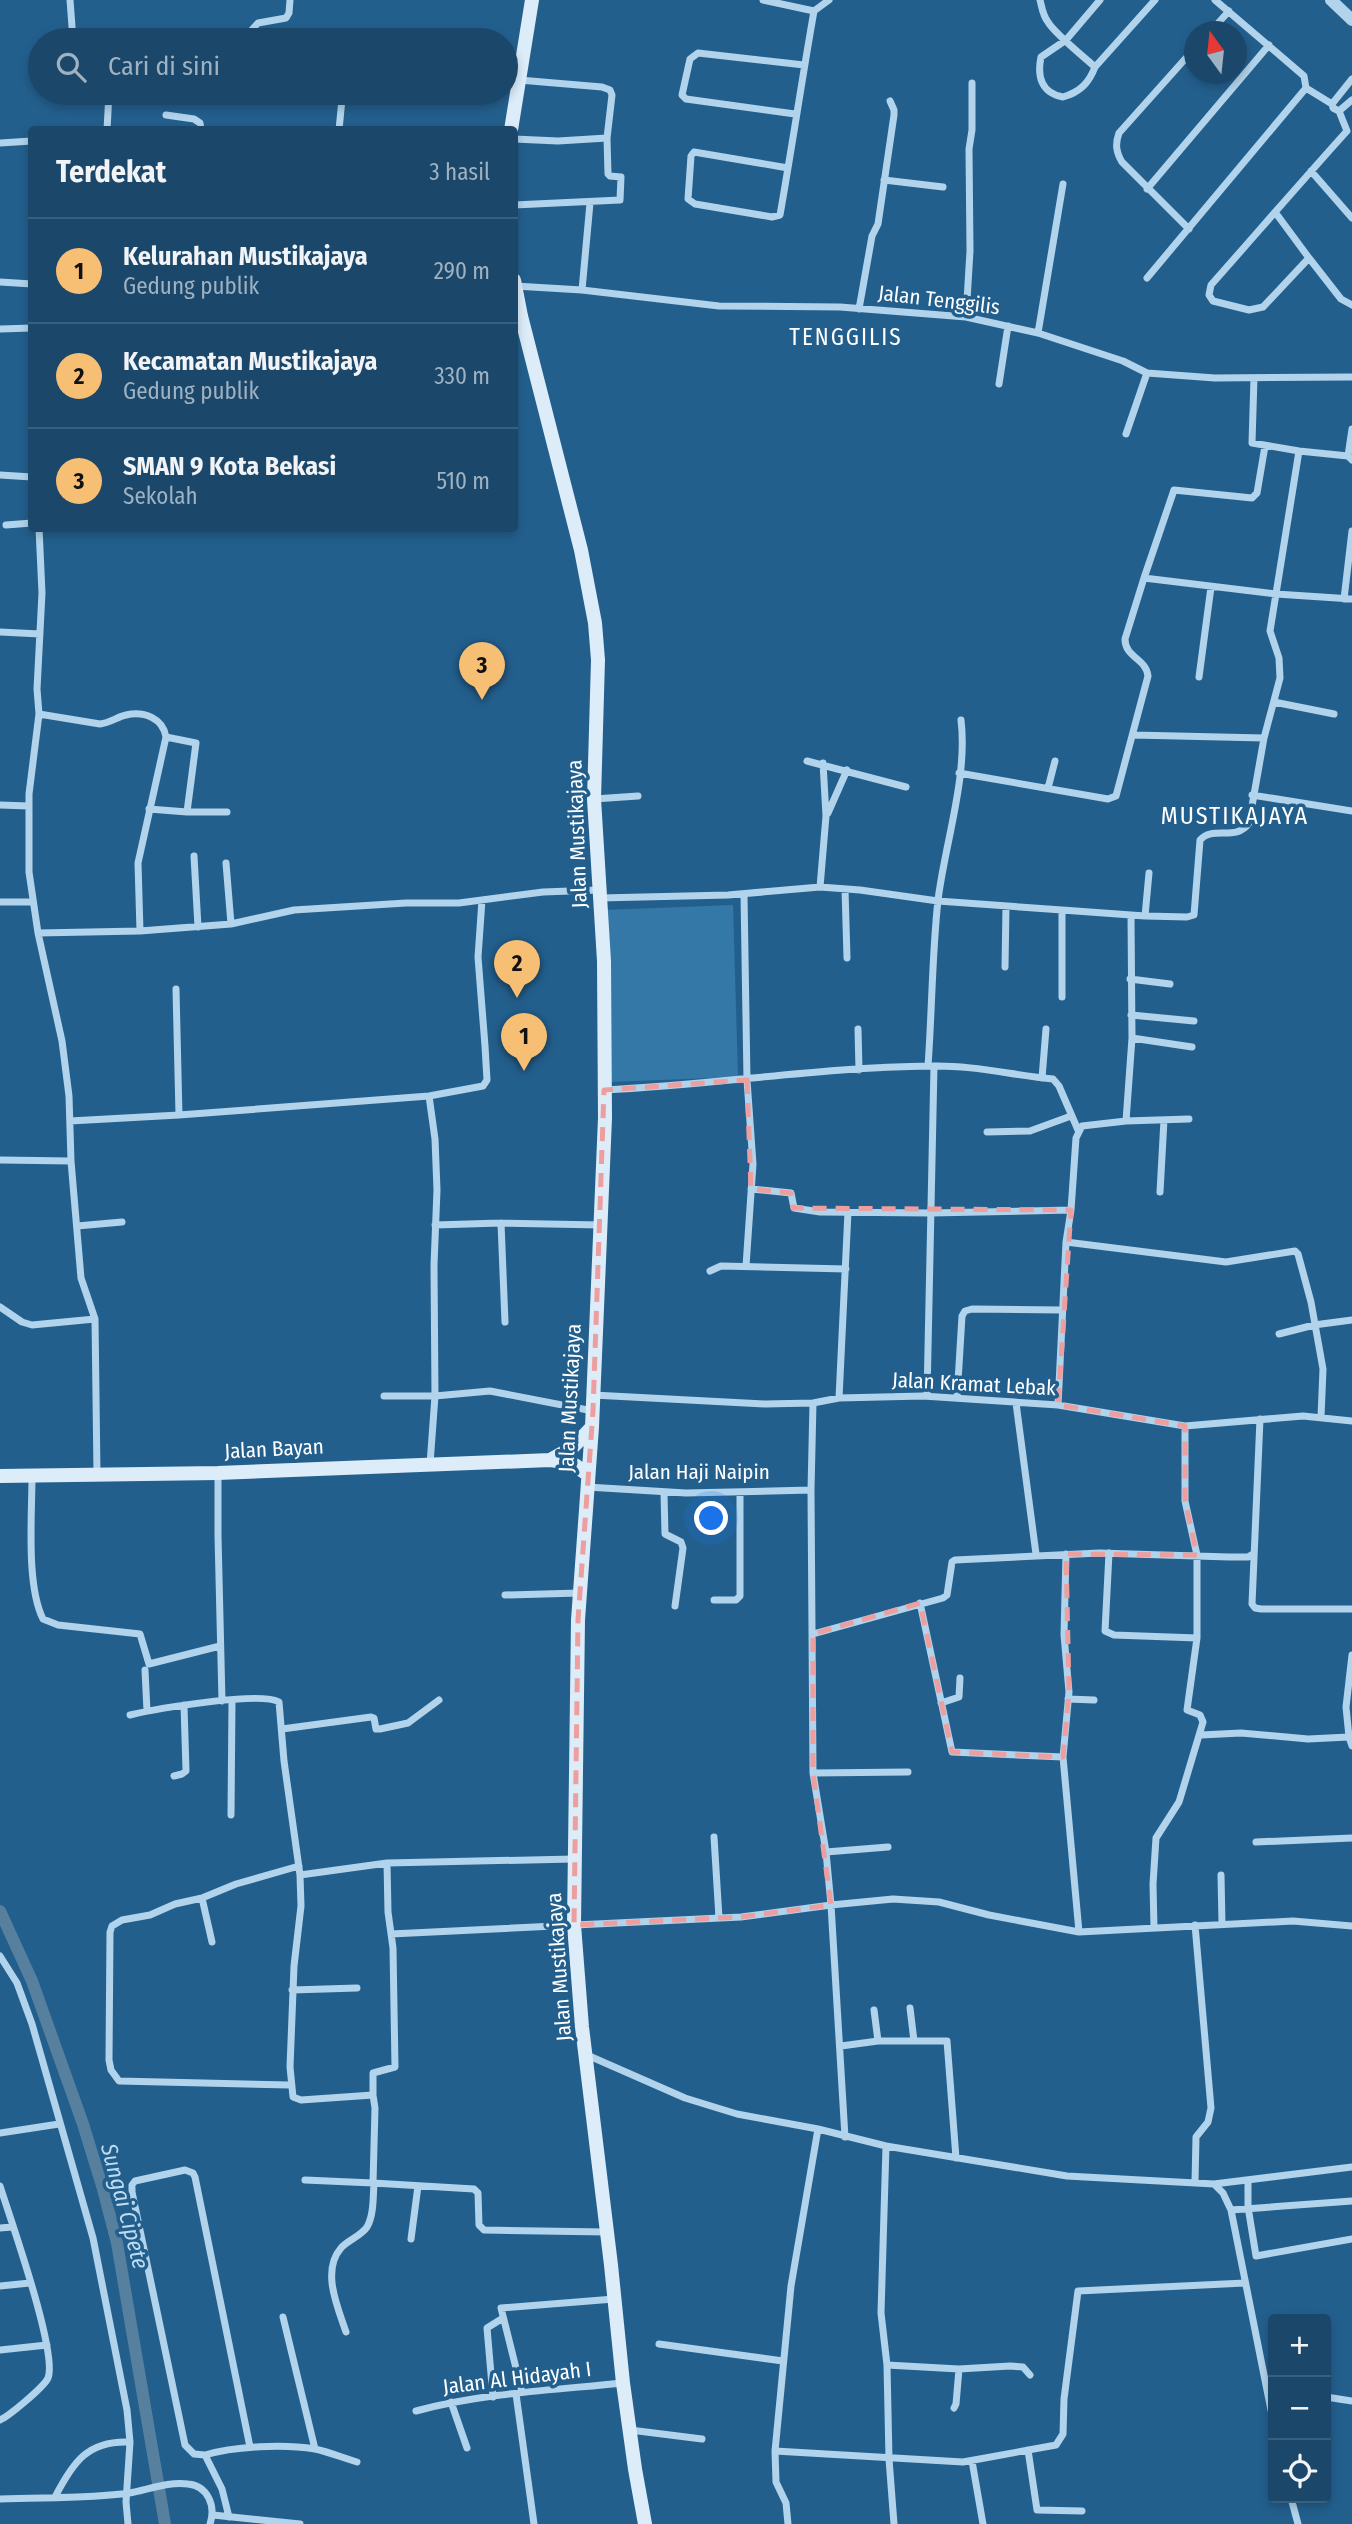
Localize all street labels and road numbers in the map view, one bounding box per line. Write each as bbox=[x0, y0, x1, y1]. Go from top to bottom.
street label: Jalan Tenggilis bbox=[877, 280, 1001, 320]
street label: Jalan Mustikajaya bbox=[561, 759, 593, 909]
street label: Jalan Mustikajaya bbox=[553, 1323, 587, 1473]
street label: Jalan Kramat Lebak bbox=[891, 1367, 1057, 1401]
street label: Jalan Bayan bbox=[224, 1433, 324, 1465]
street label: Jalan Haji Naipin bbox=[628, 1459, 770, 1485]
street label: Jalan Mustikajaya bbox=[541, 1892, 577, 2042]
street label: Jalan Al Hidayah I bbox=[441, 2356, 593, 2400]

